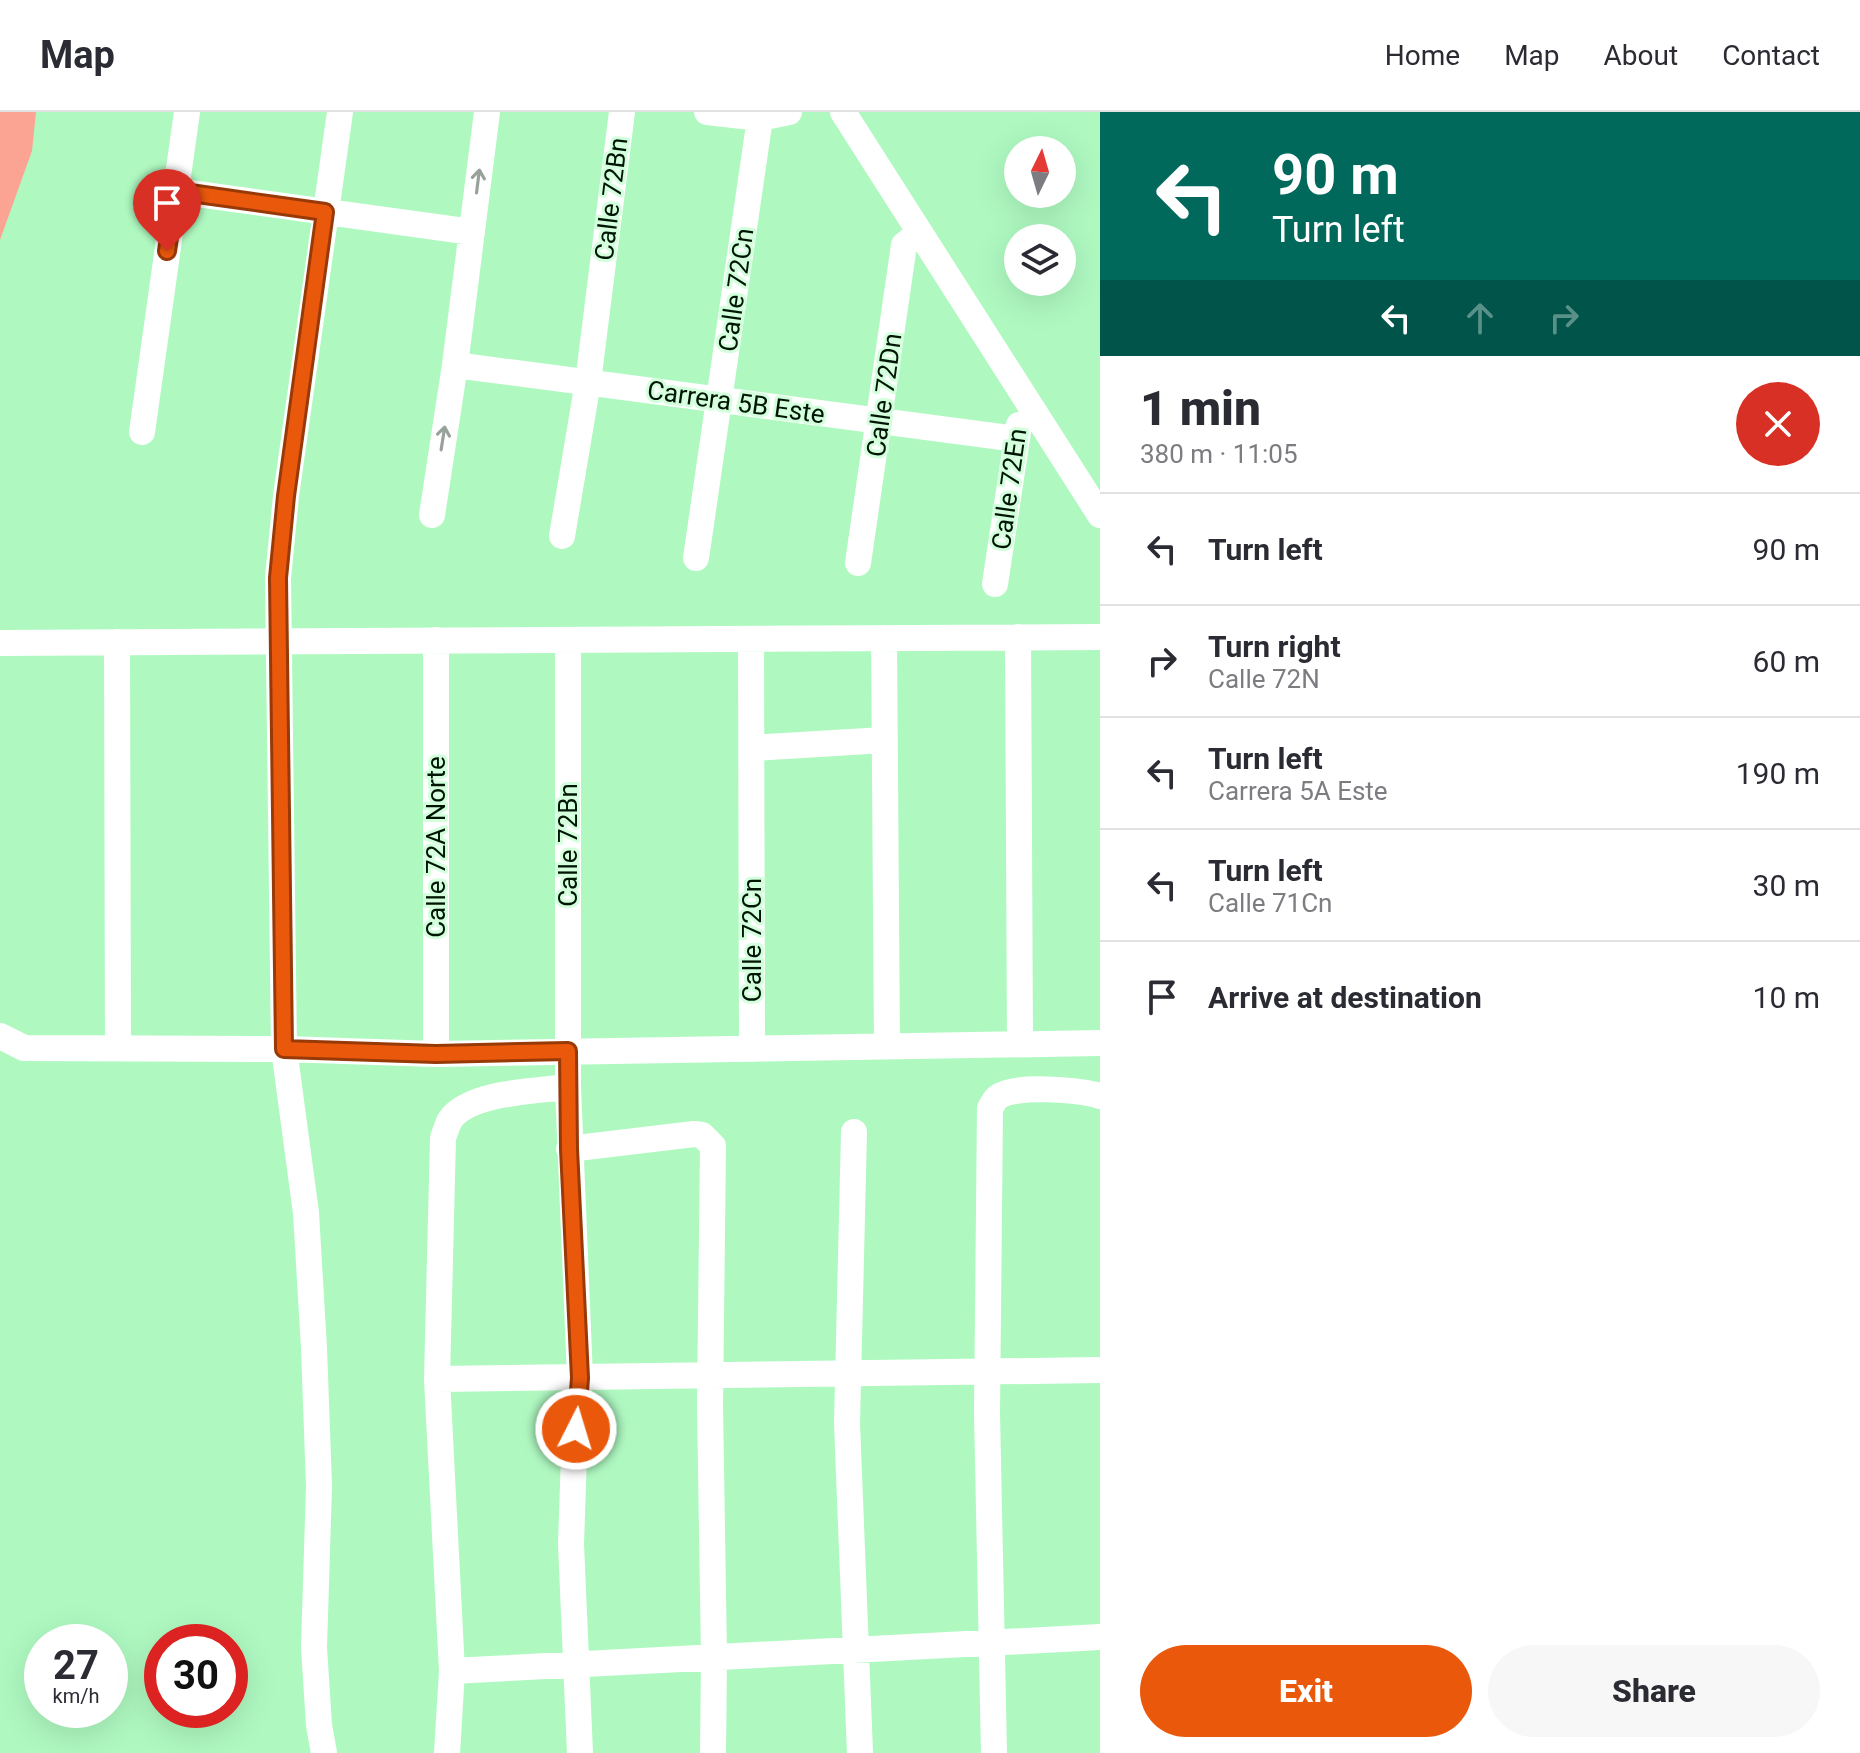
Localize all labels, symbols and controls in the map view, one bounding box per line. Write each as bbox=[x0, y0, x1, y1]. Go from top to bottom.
text: Map bbox=[40, 33, 115, 77]
text: Home bbox=[1385, 39, 1460, 72]
text: Map bbox=[1504, 39, 1560, 72]
text: About bbox=[1604, 39, 1678, 72]
text: Contact bbox=[1722, 39, 1820, 72]
street label: Calle 72Bn bbox=[589, 136, 633, 262]
north arrow bbox=[1004, 136, 1076, 208]
map controls bbox=[1004, 136, 1076, 296]
text: 90 m bbox=[1272, 142, 1399, 208]
icon: left bbox=[1140, 144, 1244, 248]
one-way arrow bbox=[471, 168, 486, 194]
pin bbox=[133, 169, 201, 251]
icon: arrive bbox=[145, 181, 189, 225]
text: Turn left bbox=[1272, 209, 1405, 251]
button: layers bbox=[1004, 224, 1076, 296]
street label: Calle 72Cn bbox=[712, 226, 760, 354]
icon: left bbox=[1374, 296, 1418, 340]
icon: ahead bbox=[1458, 296, 1502, 340]
icon: right bbox=[1542, 296, 1586, 340]
street label: Calle 72Dn bbox=[860, 331, 908, 459]
street label: Carrera 5B Este bbox=[645, 375, 827, 429]
text: 1 min bbox=[1140, 380, 1261, 437]
button: close bbox=[1736, 382, 1820, 466]
one-way arrow bbox=[437, 426, 452, 451]
street label: Calle 72En bbox=[986, 426, 1032, 552]
text: 380 m · 11:05 bbox=[1140, 439, 1298, 469]
icon: left bbox=[1140, 527, 1184, 571]
text: Turn left bbox=[1208, 532, 1323, 567]
text: 90 m bbox=[1753, 532, 1820, 567]
text: Turn right bbox=[1208, 629, 1341, 664]
icon: right bbox=[1140, 639, 1184, 683]
text: 60 m bbox=[1753, 644, 1820, 679]
text: Calle 72N bbox=[1208, 664, 1320, 694]
text: Turn left bbox=[1208, 741, 1323, 776]
icon: left bbox=[1140, 751, 1184, 795]
street label: Calle 72A Norte bbox=[421, 756, 451, 938]
text: 190 m bbox=[1736, 756, 1820, 791]
text: Carrera 5A Este bbox=[1208, 776, 1388, 806]
street label: Calle 72Bn bbox=[553, 783, 583, 907]
text: Turn left bbox=[1208, 853, 1323, 888]
icon: left bbox=[1140, 863, 1184, 907]
text: 30 m bbox=[1753, 868, 1820, 903]
street label: Calle 72Cn bbox=[737, 878, 767, 1002]
text: Calle 71Cn bbox=[1208, 888, 1332, 918]
icon: arrive bbox=[1140, 975, 1184, 1019]
text: Arrive at destination bbox=[1208, 980, 1482, 1015]
text: 10 m bbox=[1753, 980, 1820, 1015]
position arrow bbox=[534, 1387, 618, 1471]
speed limit sign: 30 bbox=[144, 1624, 248, 1728]
text: 27 bbox=[53, 1642, 99, 1689]
button: Exit bbox=[1140, 1645, 1472, 1737]
button: Share bbox=[1488, 1645, 1820, 1737]
text: km/h bbox=[53, 1684, 99, 1708]

